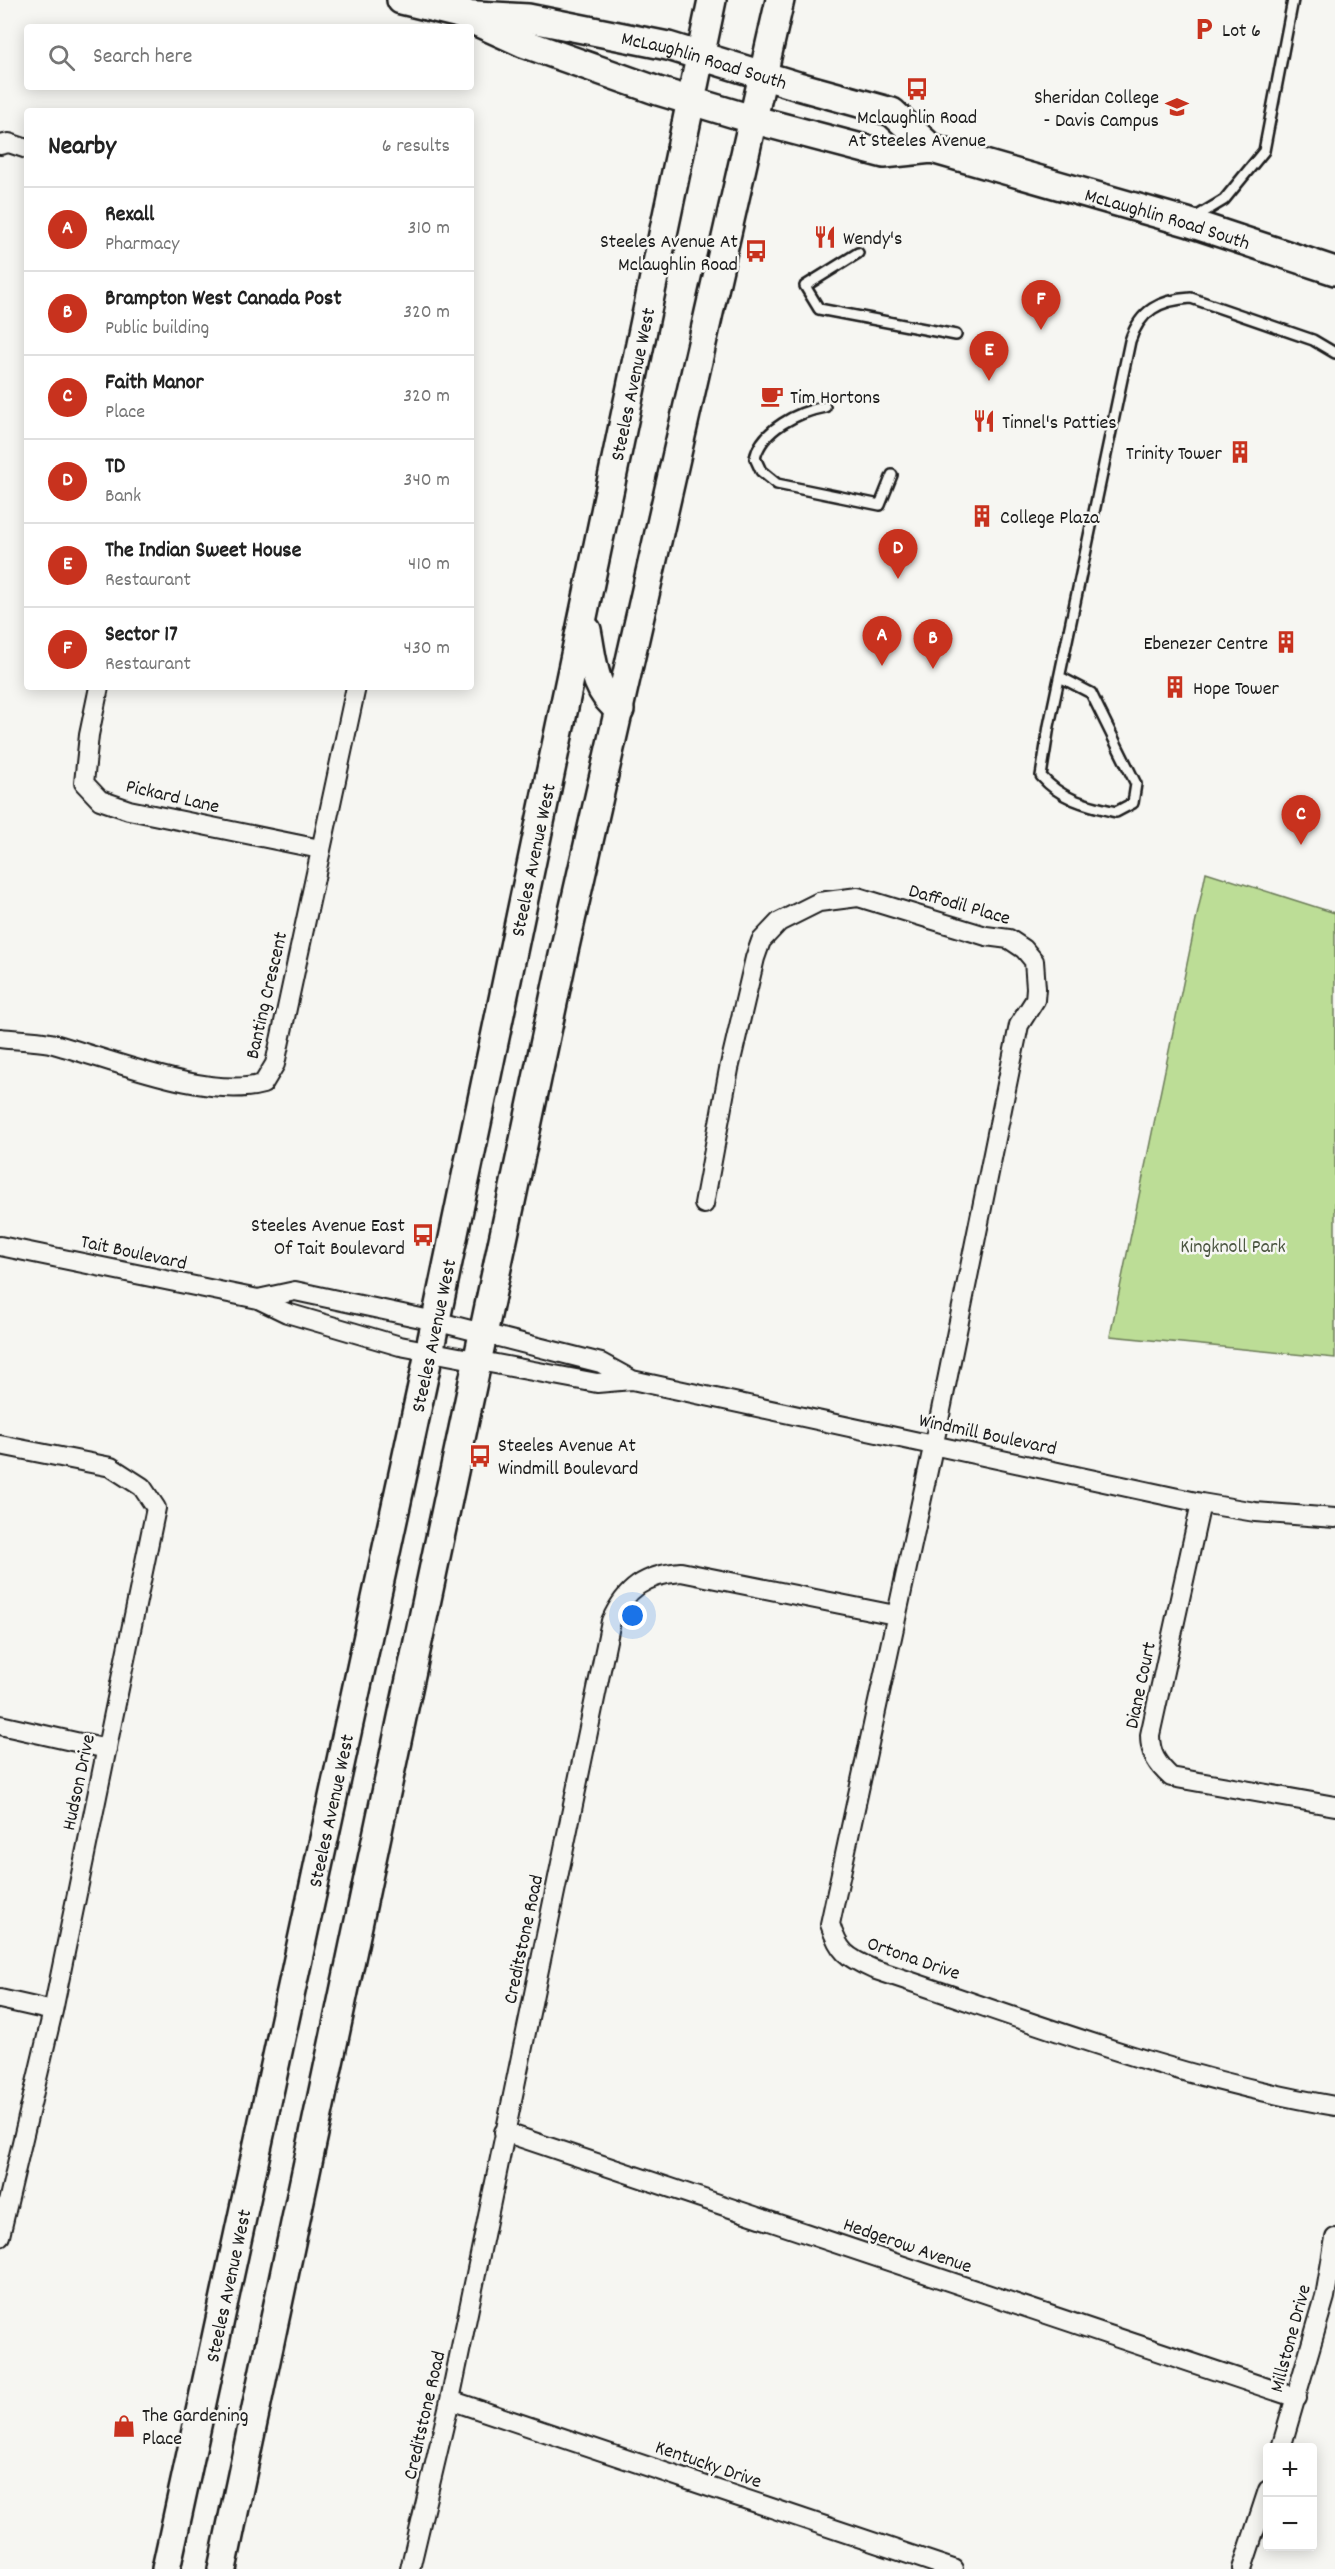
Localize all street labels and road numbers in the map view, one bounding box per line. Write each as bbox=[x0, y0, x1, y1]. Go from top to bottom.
street label: McLaughlin Road South bbox=[618, 26, 790, 99]
street label: McLaughlin Road South bbox=[1081, 182, 1253, 259]
street label: Steeles Avenue West bbox=[605, 306, 664, 464]
street label: Pickard Lane bbox=[123, 774, 222, 822]
street label: Steeles Avenue West bbox=[505, 781, 565, 940]
street label: Daffodil Place bbox=[905, 878, 1013, 934]
street label: Banting Crescent bbox=[240, 929, 296, 1062]
street label: Tait Boulevard bbox=[78, 1229, 189, 1279]
street label: Steeles Avenue West bbox=[406, 1257, 465, 1415]
street label: Windmill Boulevard bbox=[916, 1408, 1059, 1464]
street label: Diane Court bbox=[1119, 1640, 1165, 1732]
street label: Hudson Drive bbox=[56, 1732, 104, 1833]
street label: Steeles Avenue West bbox=[303, 1732, 363, 1890]
street label: Creditstone Road bbox=[498, 1873, 552, 2007]
street label: Ortona Drive bbox=[863, 1931, 964, 1989]
street label: Steeles Avenue West bbox=[200, 2207, 260, 2365]
street label: Hedgerow Avenue bbox=[839, 2212, 975, 2282]
street label: Millstone Drive bbox=[1264, 2281, 1320, 2396]
street label: Creditstone Road bbox=[398, 2349, 454, 2483]
street label: Kentucky Drive bbox=[651, 2435, 765, 2497]

